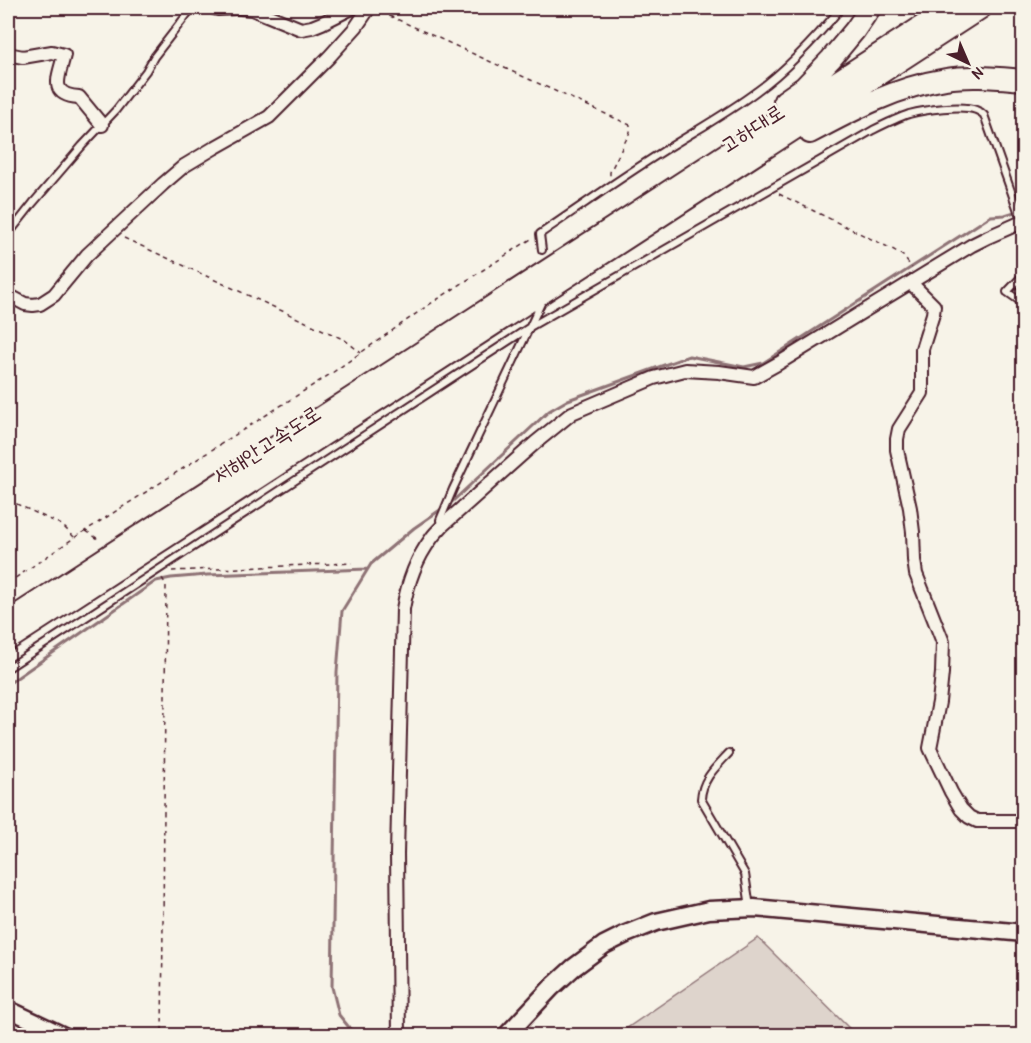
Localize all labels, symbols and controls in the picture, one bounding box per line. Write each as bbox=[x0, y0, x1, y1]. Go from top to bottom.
north arrow bbox=[938, 33, 998, 93]
text: N bbox=[967, 63, 989, 85]
street label: 고하대로 bbox=[714, 96, 790, 160]
street label: 서해안고속도로 bbox=[206, 398, 326, 490]

